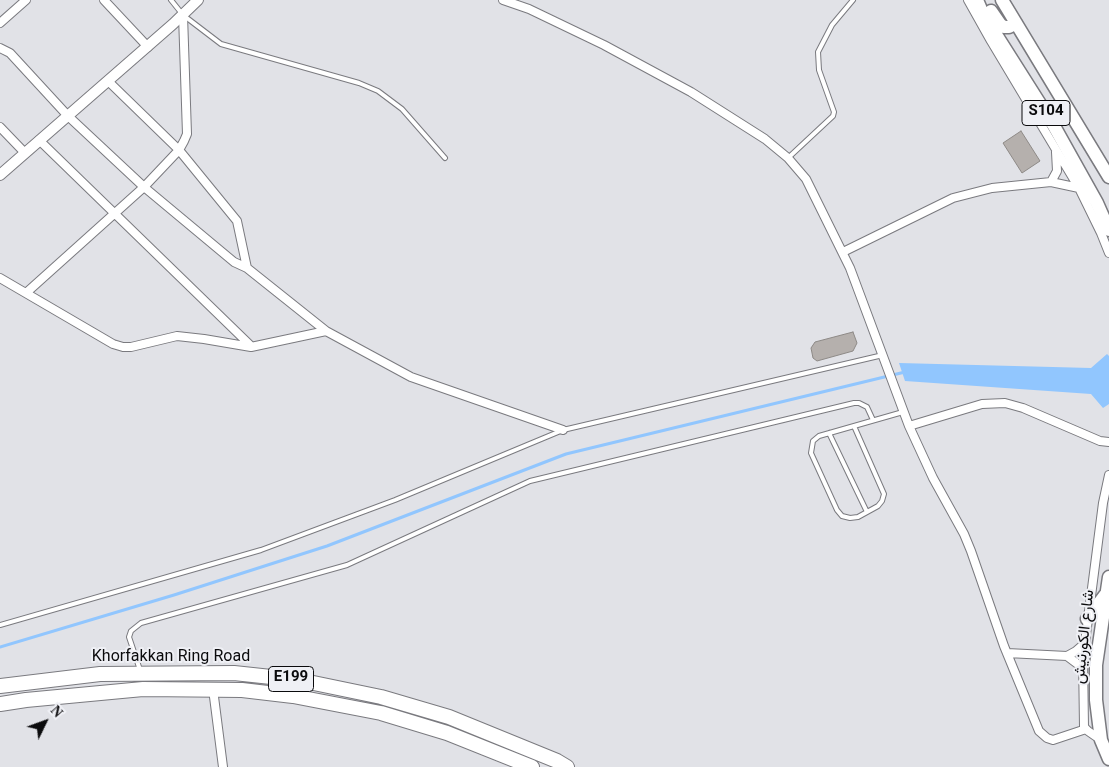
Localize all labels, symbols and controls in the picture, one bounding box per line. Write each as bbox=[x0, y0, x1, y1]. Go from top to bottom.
road number: S104 bbox=[1022, 100, 1070, 126]
street label: شارع الكورنيش bbox=[1072, 589, 1100, 685]
street label: Khorfakkan Ring Road bbox=[92, 648, 250, 668]
road number: E199 bbox=[268, 666, 314, 692]
north arrow bbox=[20, 697, 70, 747]
text: N bbox=[48, 703, 65, 720]

